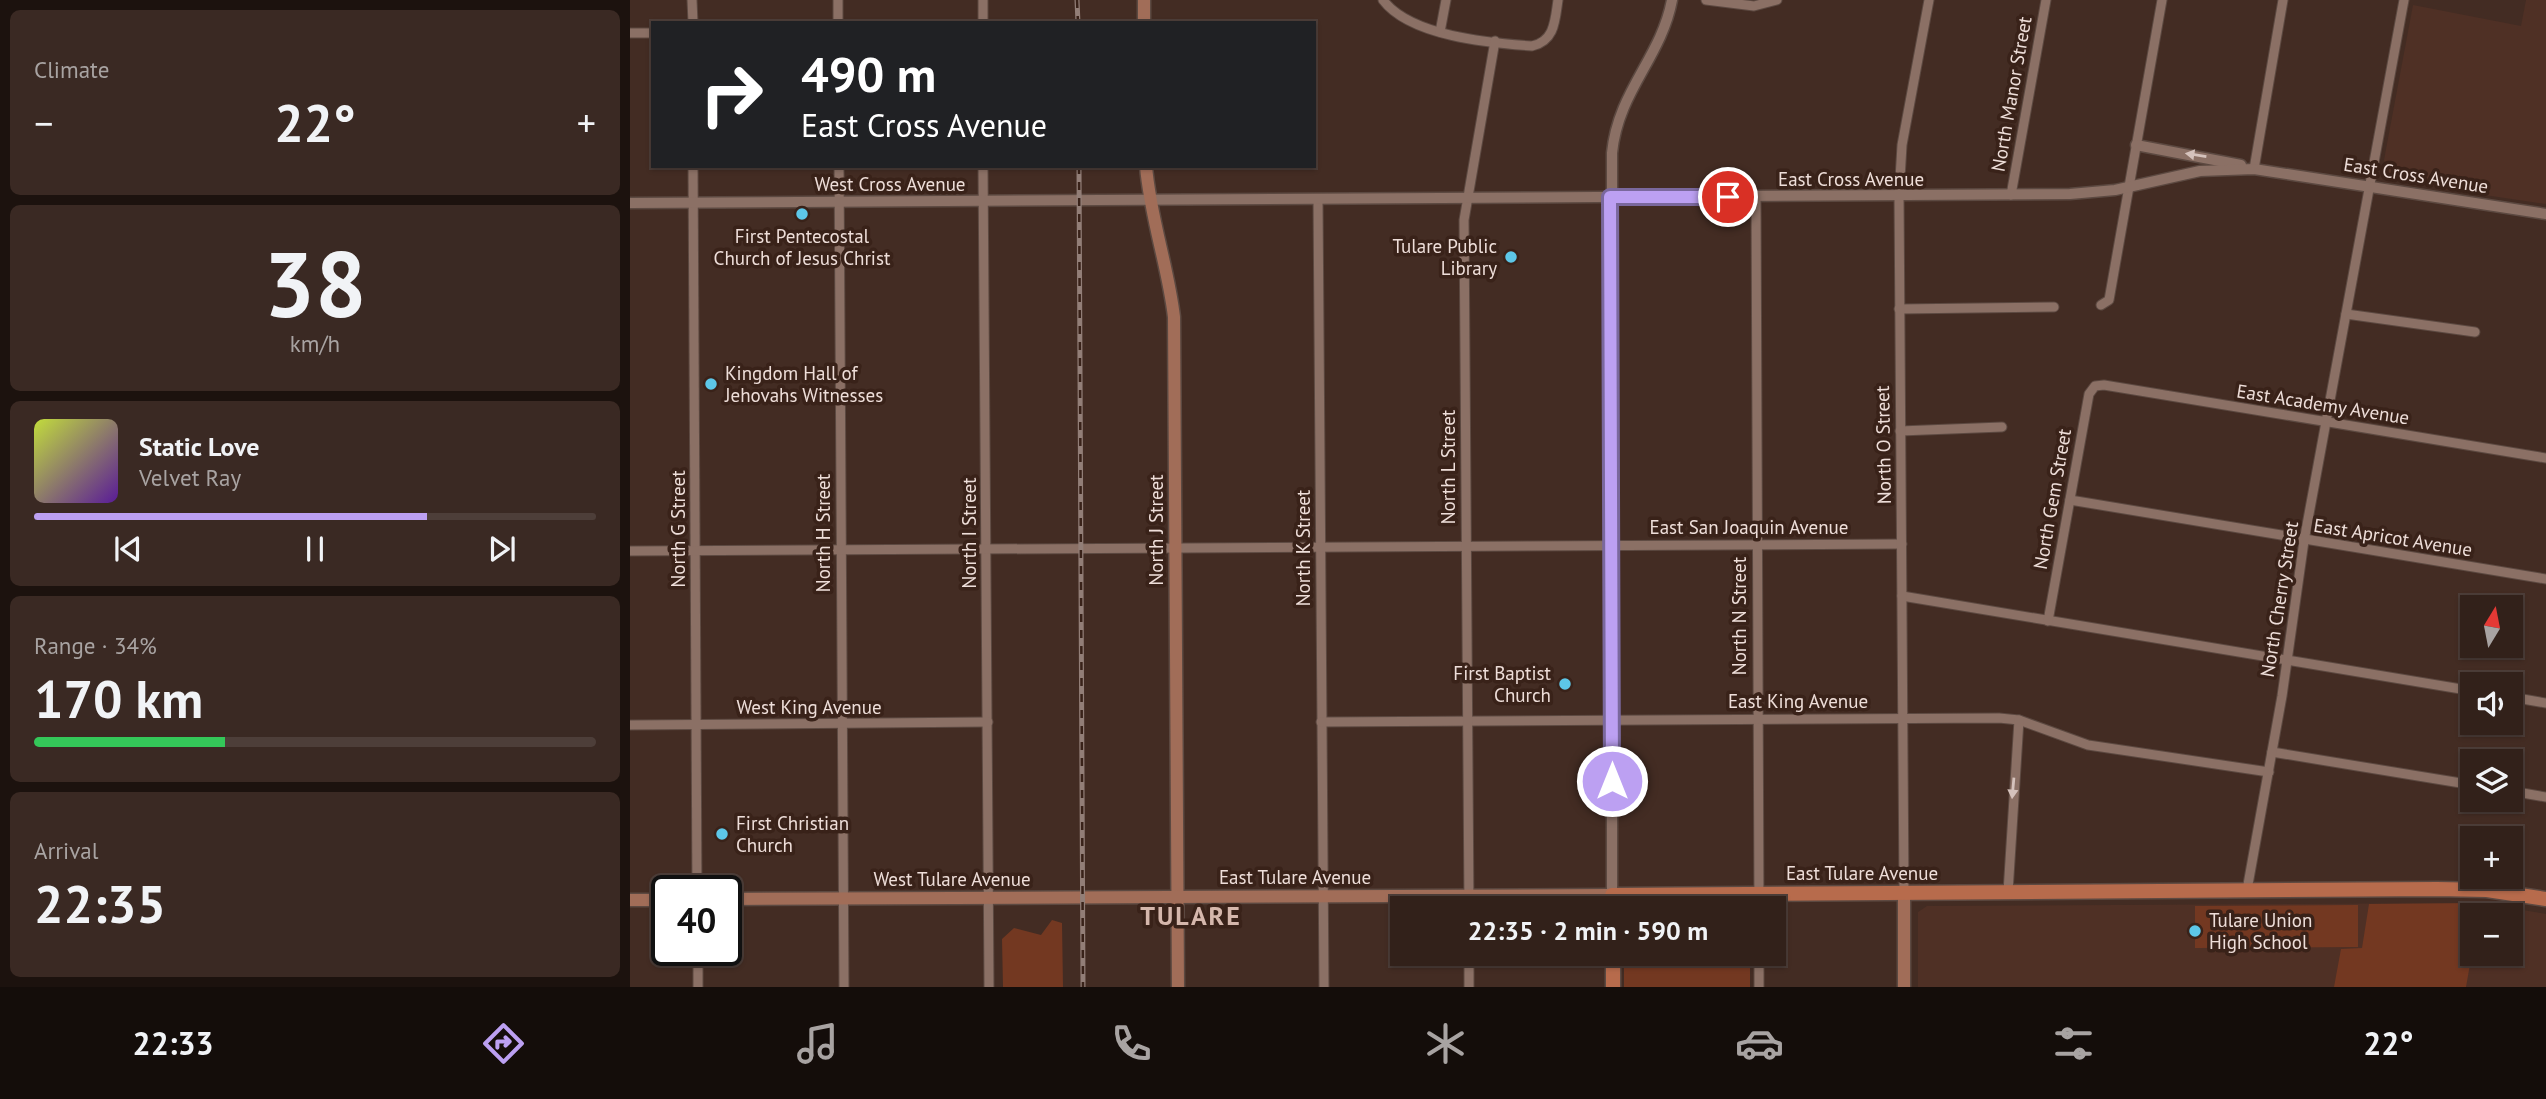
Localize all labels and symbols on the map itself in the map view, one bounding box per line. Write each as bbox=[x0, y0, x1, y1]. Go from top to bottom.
street label: North Manor Street bbox=[1986, 14, 2037, 173]
one-way arrow bbox=[2184, 149, 2206, 160]
street label: East Cross Avenue bbox=[2342, 152, 2490, 198]
pin bbox=[1698, 167, 1758, 227]
street label: East Cross Avenue bbox=[1778, 167, 1924, 191]
street label: West Cross Avenue bbox=[814, 172, 966, 196]
marker: First Pentecostal Church of Jesus Christ bbox=[794, 206, 810, 222]
place label: First Pentecostal Church of Jesus Christ bbox=[714, 224, 891, 270]
place label: Tulare Public Library bbox=[1392, 234, 1497, 280]
marker: Tulare Public Library bbox=[1503, 249, 1519, 265]
place label: Kingdom Hall of Jehovahs Witnesses bbox=[724, 361, 883, 407]
marker: Kingdom Hall of Jehovahs Witnesses bbox=[703, 376, 719, 392]
street label: East Academy Avenue bbox=[2235, 378, 2411, 430]
street label: North O Street bbox=[1870, 385, 1896, 504]
street label: North L Street bbox=[1436, 409, 1460, 524]
street label: North Gem Street bbox=[2028, 426, 2076, 571]
street label: North G Street bbox=[666, 470, 690, 588]
street label: North H Street bbox=[811, 473, 835, 592]
street label: North J Street bbox=[1144, 474, 1168, 586]
street label: North I Street bbox=[957, 477, 981, 589]
street label: North K Street bbox=[1291, 489, 1315, 606]
street label: East Apricot Avenue bbox=[2312, 513, 2474, 561]
street label: East San Joaquin Avenue bbox=[1650, 515, 1848, 539]
street label: North Cherry Street bbox=[2255, 519, 2303, 679]
street label: North N Street bbox=[1727, 556, 1751, 675]
north arrow bbox=[2460, 595, 2524, 658]
place label: First Baptist Church bbox=[1453, 661, 1552, 707]
marker: First Baptist Church bbox=[1557, 676, 1573, 692]
street label: East King Avenue bbox=[1728, 689, 1868, 713]
street label: West King Avenue bbox=[736, 695, 882, 719]
position arrow bbox=[1575, 744, 1649, 818]
one-way arrow bbox=[2007, 777, 2018, 799]
place label: First Christian Church bbox=[736, 811, 849, 857]
marker: First Christian Church bbox=[714, 826, 730, 842]
street label: East Tulare Avenue bbox=[1786, 861, 1938, 885]
street label: East Tulare Avenue bbox=[1219, 865, 1371, 889]
street label: West Tulare Avenue bbox=[873, 867, 1031, 891]
speed limit sign: 40 bbox=[651, 875, 742, 966]
district label: TULARE bbox=[1140, 899, 1242, 932]
place label: Tulare Union High School bbox=[2209, 908, 2312, 954]
marker: Tulare Union High School bbox=[2187, 923, 2203, 939]

